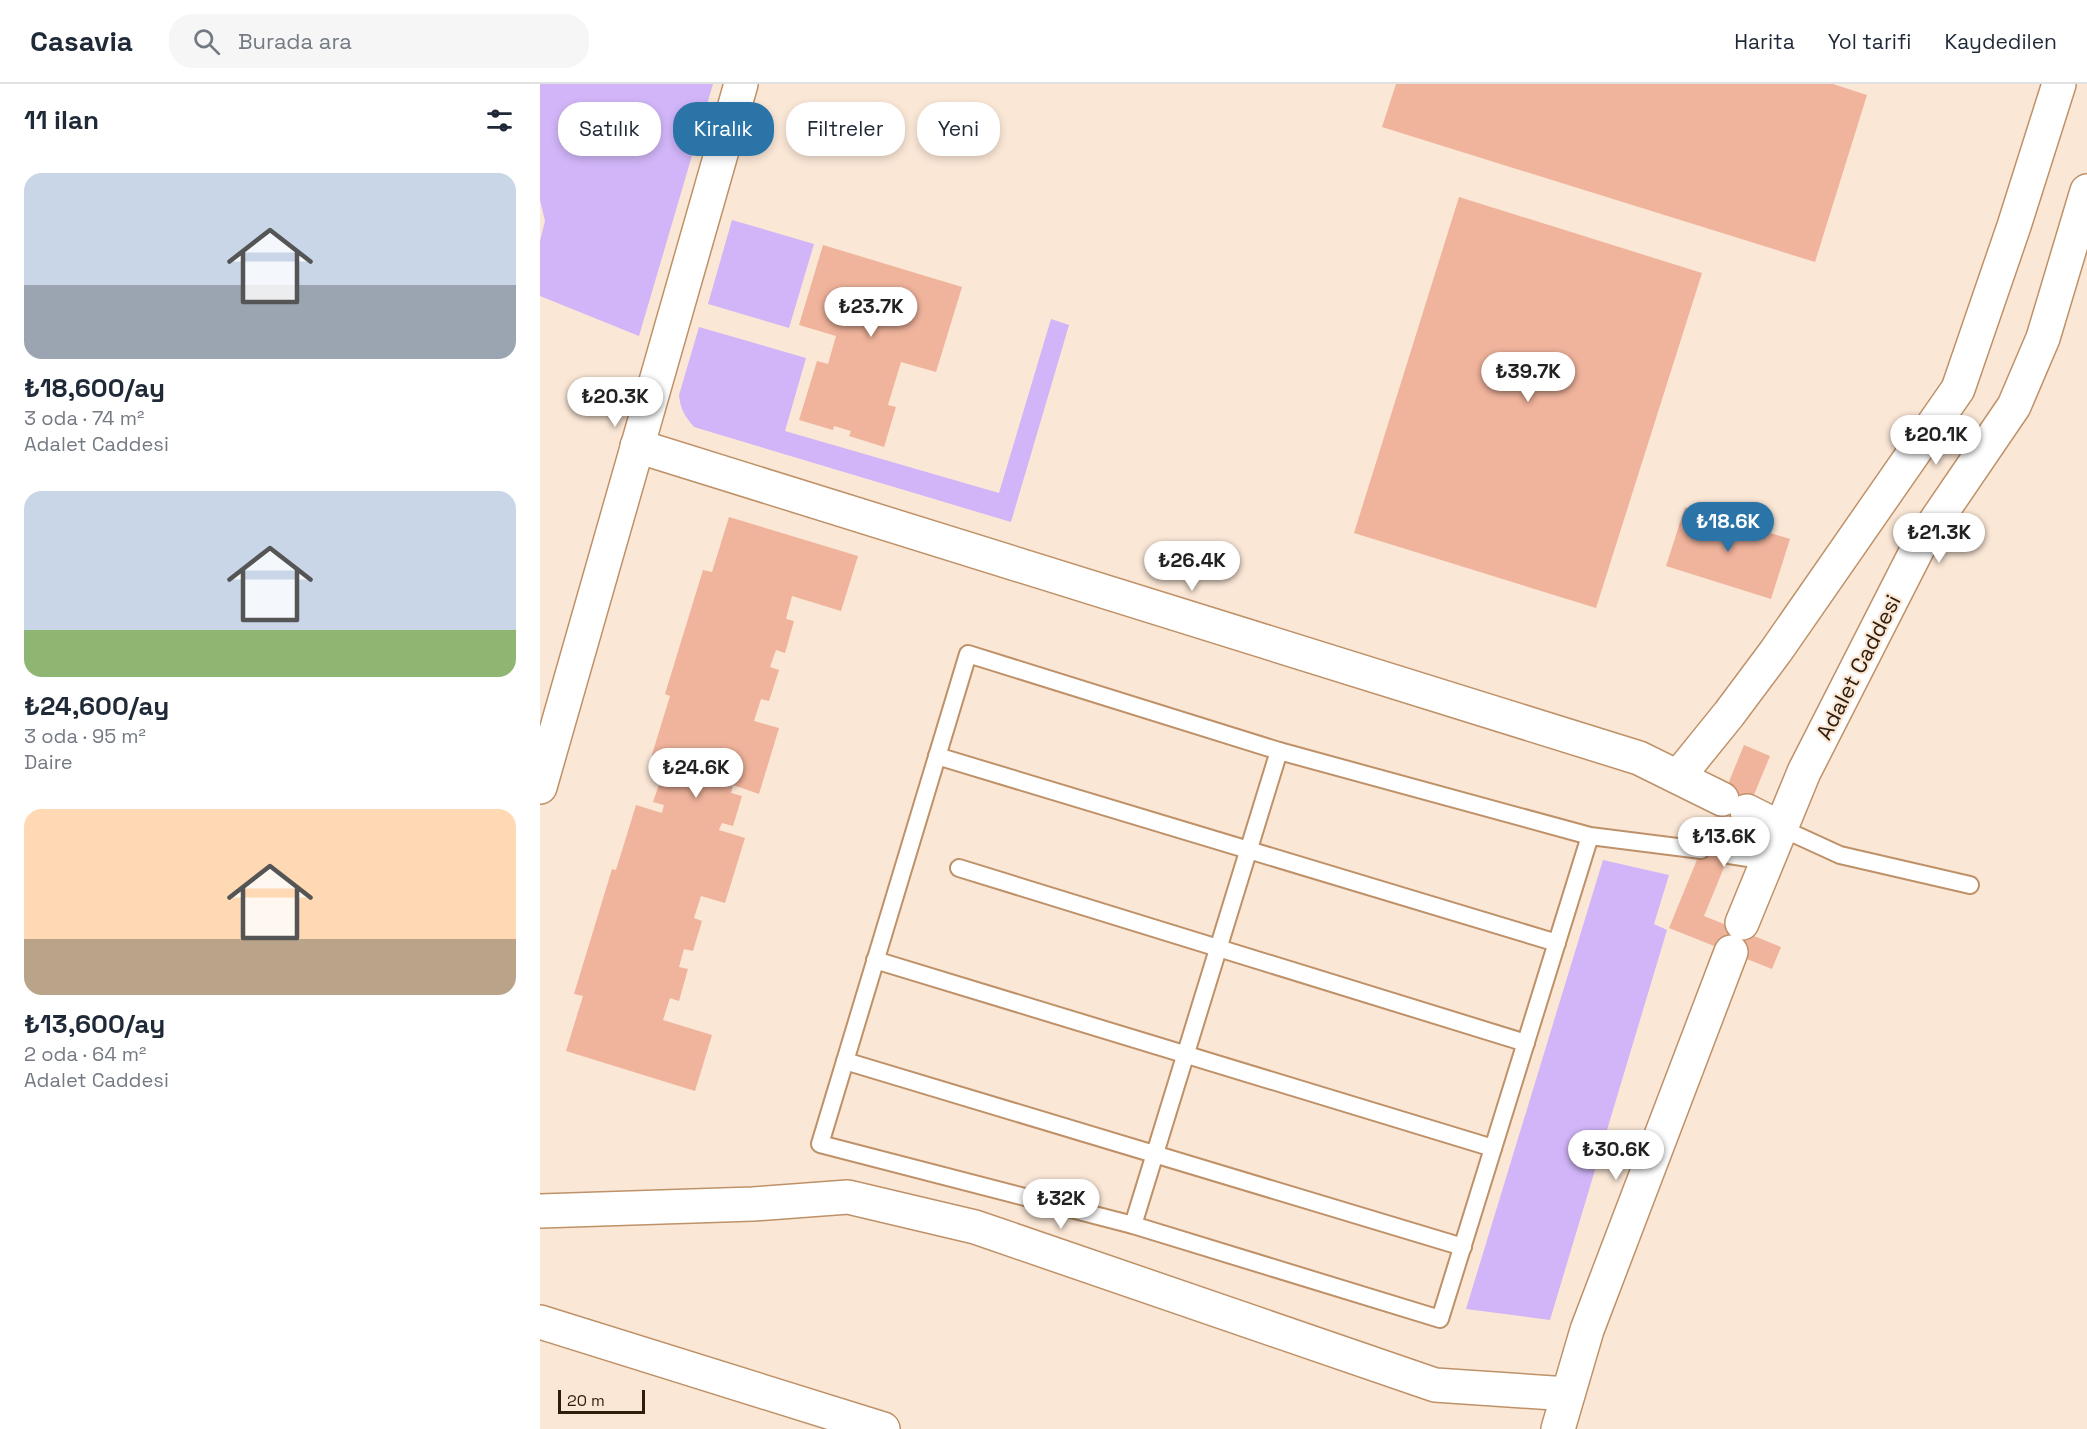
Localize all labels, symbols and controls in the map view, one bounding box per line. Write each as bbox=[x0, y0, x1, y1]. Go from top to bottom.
search box bbox=[169, 14, 589, 68]
text: Casavia bbox=[30, 23, 133, 59]
icon: search bbox=[190, 25, 223, 58]
text: Burada ara bbox=[238, 27, 352, 55]
text: Harita bbox=[1734, 28, 1795, 55]
text: Yol tarifi bbox=[1828, 28, 1911, 55]
text: Kaydedilen bbox=[1944, 28, 2057, 55]
chip: Satılık bbox=[558, 102, 661, 156]
chip: Kiralık bbox=[673, 102, 774, 156]
chip: Filtreler bbox=[786, 102, 905, 156]
chip: Yeni bbox=[917, 102, 1000, 156]
text: 11 ilan bbox=[24, 103, 99, 137]
icon: filters bbox=[483, 104, 516, 137]
icon: home bbox=[216, 212, 324, 320]
pin: ₺23.7K bbox=[822, 287, 920, 338]
text: ₺23.7K bbox=[838, 293, 904, 319]
pin: ₺39.7K bbox=[1479, 352, 1577, 403]
text: ₺39.7K bbox=[1495, 358, 1561, 384]
text: ₺18,600/ay bbox=[24, 371, 165, 405]
pin: ₺20.3K bbox=[566, 377, 664, 428]
text: ₺20.3K bbox=[581, 383, 649, 409]
text: 3 oda · 74 m² bbox=[24, 405, 144, 431]
pin: ₺20.1K bbox=[1887, 415, 1985, 466]
text: ₺20.1K bbox=[1904, 421, 1968, 447]
text: Adalet Caddesi bbox=[24, 431, 169, 457]
pin: ₺18.6K bbox=[1679, 502, 1777, 553]
text: ₺18.6K bbox=[1696, 508, 1760, 534]
pin: ₺21.3K bbox=[1890, 513, 1988, 564]
text: ₺21.3K bbox=[1907, 519, 1971, 545]
icon: home bbox=[216, 530, 324, 638]
pin: ₺26.4K bbox=[1143, 541, 1241, 592]
text: ₺26.4K bbox=[1158, 547, 1226, 573]
street label: Adalet Caddesi bbox=[1809, 590, 1907, 744]
text: ₺24,600/ay bbox=[24, 689, 169, 723]
text: 3 oda · 95 m² bbox=[24, 723, 146, 749]
pin: ₺24.6K bbox=[647, 748, 745, 799]
text: Daire bbox=[24, 749, 73, 775]
text: ₺24.6K bbox=[662, 754, 730, 780]
pin: ₺13.6K bbox=[1675, 817, 1773, 868]
text: ₺13.6K bbox=[1692, 823, 1756, 849]
icon: home bbox=[216, 848, 324, 956]
text: ₺13,600/ay bbox=[24, 1007, 165, 1041]
text: 2 oda · 64 m² bbox=[24, 1041, 146, 1067]
text: Adalet Caddesi bbox=[24, 1067, 169, 1093]
pin: ₺30.6K bbox=[1567, 1130, 1665, 1181]
text: ₺30.6K bbox=[1582, 1136, 1650, 1162]
pin: ₺32K bbox=[1025, 1179, 1097, 1230]
text: ₺32K bbox=[1037, 1185, 1085, 1211]
scale bar bbox=[558, 1387, 645, 1414]
text: 20 m bbox=[567, 1390, 605, 1411]

